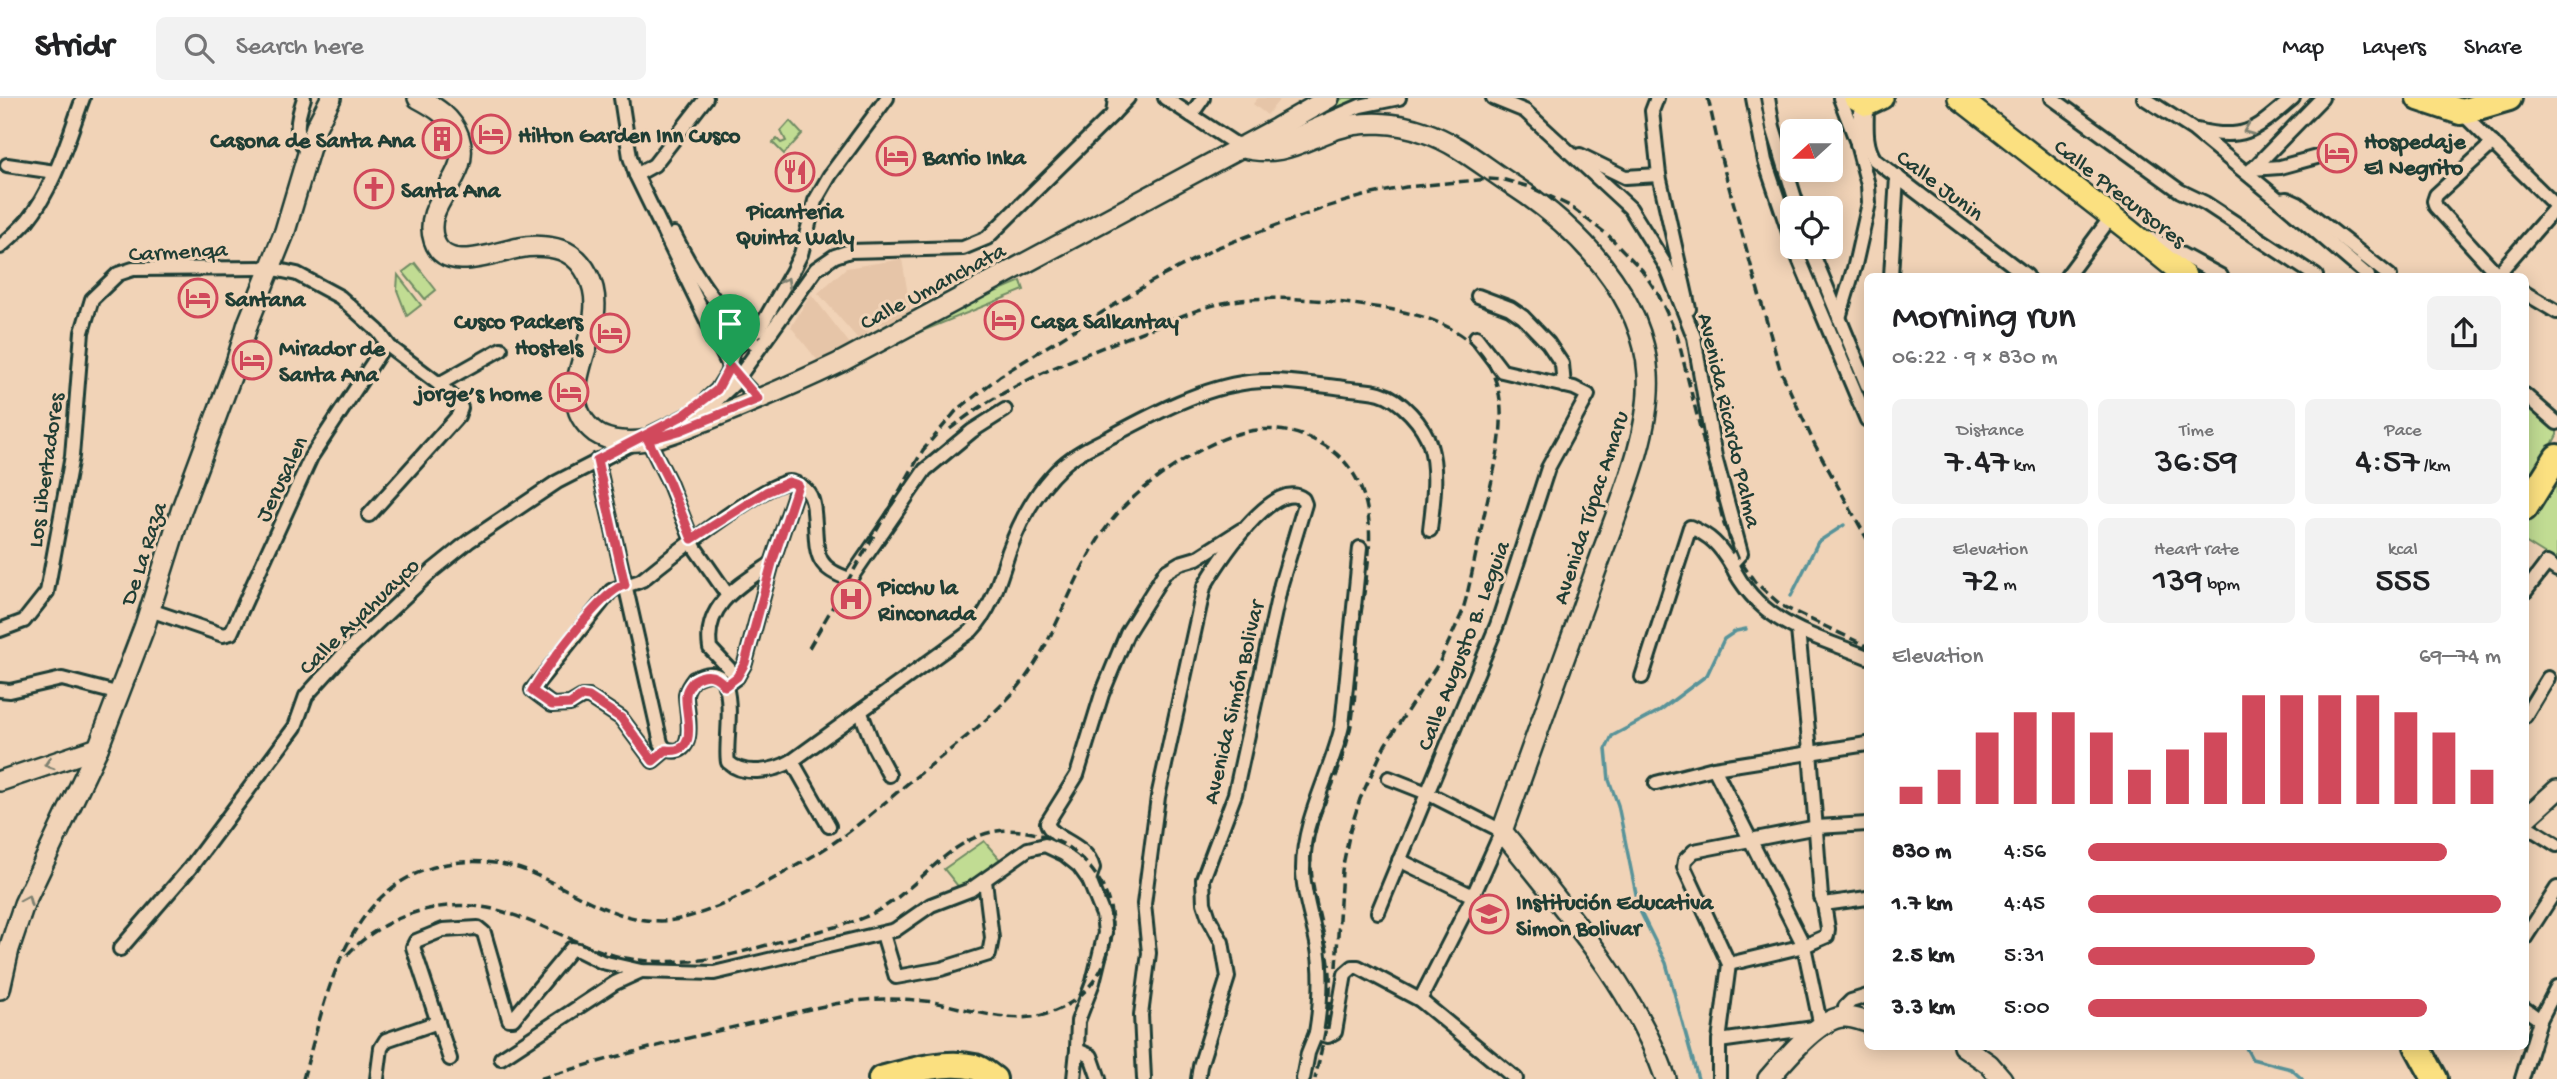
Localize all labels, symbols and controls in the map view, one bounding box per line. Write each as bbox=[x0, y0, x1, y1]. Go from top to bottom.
search box bbox=[156, 17, 646, 80]
text: Stridr bbox=[35, 29, 114, 67]
icon: search bbox=[180, 29, 218, 67]
text: Search here bbox=[236, 33, 364, 64]
text: Map bbox=[2282, 34, 2324, 63]
text: Layers bbox=[2362, 34, 2426, 63]
text: Share bbox=[2464, 34, 2522, 63]
hotel icon: Hilton Garden Inn Cusco bbox=[470, 113, 512, 155]
building icon: Casona de Santa Ana bbox=[421, 118, 463, 160]
north arrow bbox=[1780, 119, 1843, 182]
map controls bbox=[1780, 119, 1843, 259]
one-way arrow bbox=[2243, 121, 2255, 135]
place label: Hilton Garden Inn Cusco bbox=[518, 124, 740, 151]
place label: Casona de Santa Ana bbox=[210, 129, 416, 156]
place label: Hospedaje El Negrito bbox=[2364, 130, 2467, 183]
hotel icon: Hospedaje El Negrito bbox=[2316, 132, 2358, 174]
hotel icon: Barrio Inka bbox=[875, 135, 917, 177]
street label: Calle Precursores bbox=[2047, 135, 2191, 255]
street label: Calle Junin bbox=[1890, 145, 1988, 228]
place label: Barrio Inka bbox=[922, 146, 1027, 173]
restaurant icon: Picanteria Quinta Waly bbox=[774, 151, 816, 193]
church icon: Santa Ana bbox=[353, 168, 395, 210]
place label: Santa Ana bbox=[401, 179, 501, 206]
button: locate bbox=[1780, 196, 1843, 259]
place label: Picanteria Quinta Waly bbox=[736, 200, 855, 253]
street label: Carmenqa bbox=[128, 237, 230, 270]
street label: Calle Umanchata bbox=[856, 238, 1012, 338]
hotel icon: Santana bbox=[177, 277, 219, 319]
one-way arrow bbox=[778, 277, 791, 289]
place label: Santana bbox=[225, 288, 306, 315]
pin bbox=[700, 294, 760, 366]
button: share bbox=[2427, 296, 2501, 370]
text: Morning run bbox=[1892, 297, 2076, 341]
hotel icon: Casa Salkantay bbox=[983, 299, 1025, 341]
icon: arrive bbox=[711, 305, 749, 343]
place label: Cusco Packers Hostels bbox=[454, 310, 585, 363]
place label: Casa Salkantay bbox=[1031, 310, 1180, 337]
street label: Avenida Ricardo Palma bbox=[1690, 311, 1766, 532]
hotel icon: Cusco Packers Hostels bbox=[589, 312, 631, 354]
place label: Mirador de Santa Ana bbox=[279, 337, 386, 390]
hotel icon: Mirador de Santa Ana bbox=[231, 339, 273, 381]
text: 06:22 · 9 × 830 m bbox=[1892, 345, 2058, 372]
hotel icon: jorge’s home bbox=[548, 371, 590, 413]
place label: jorge’s home bbox=[413, 382, 543, 409]
street label: Los Libertadores bbox=[23, 391, 72, 550]
street label: Avenida Túpac Amaru bbox=[1548, 408, 1636, 608]
text: Distance bbox=[1957, 420, 2024, 443]
text: Time bbox=[2179, 420, 2214, 443]
text: Pace bbox=[2384, 420, 2421, 443]
street label: Jerusalen bbox=[251, 432, 315, 527]
text: 7.47 bbox=[1945, 443, 2009, 484]
text: 36:59 bbox=[2155, 443, 2238, 484]
text: 4:57 bbox=[2355, 443, 2419, 484]
text: km bbox=[2009, 455, 2035, 478]
text: /km bbox=[2419, 455, 2450, 478]
street label: De La Raza bbox=[115, 498, 175, 611]
street label: Calle Augusto B. Leguia bbox=[1413, 536, 1518, 755]
text: Elevation bbox=[1952, 539, 2028, 562]
text: Heart rate bbox=[2154, 539, 2239, 562]
text: kcal bbox=[2388, 539, 2418, 562]
street label: Calle Ayahuayco bbox=[294, 553, 426, 682]
text: 72 bbox=[1963, 562, 1999, 603]
text: 139 bbox=[2153, 562, 2203, 603]
text: 555 bbox=[2375, 562, 2430, 603]
text: m bbox=[1999, 574, 2017, 597]
text: bpm bbox=[2203, 574, 2240, 597]
place label: Picchu la Rinconada bbox=[876, 576, 977, 629]
hospital icon: Picchu la Rinconada bbox=[830, 578, 872, 620]
street label: Avenida Simón Bolivar bbox=[1199, 596, 1272, 807]
text: Elevation bbox=[1892, 644, 1983, 671]
text: 69–74 m bbox=[2419, 644, 2501, 671]
one-way arrow bbox=[43, 756, 55, 771]
text: 830 m bbox=[1892, 839, 1951, 866]
text: 4:56 bbox=[2004, 839, 2046, 866]
place label: Institución Educativa Simon Bolivar bbox=[1516, 891, 1714, 944]
text: 1.7 km bbox=[1892, 891, 1953, 918]
text: 4:45 bbox=[2004, 891, 2045, 918]
school or university icon: Institución Educativa Simon Bolivar bbox=[1468, 893, 1510, 935]
one-way arrow bbox=[18, 895, 32, 907]
text: 2.5 km bbox=[1892, 943, 1955, 970]
text: 5:31 bbox=[2004, 943, 2045, 970]
text: 3.3 km bbox=[1892, 995, 1955, 1022]
text: 5:00 bbox=[2004, 995, 2049, 1022]

